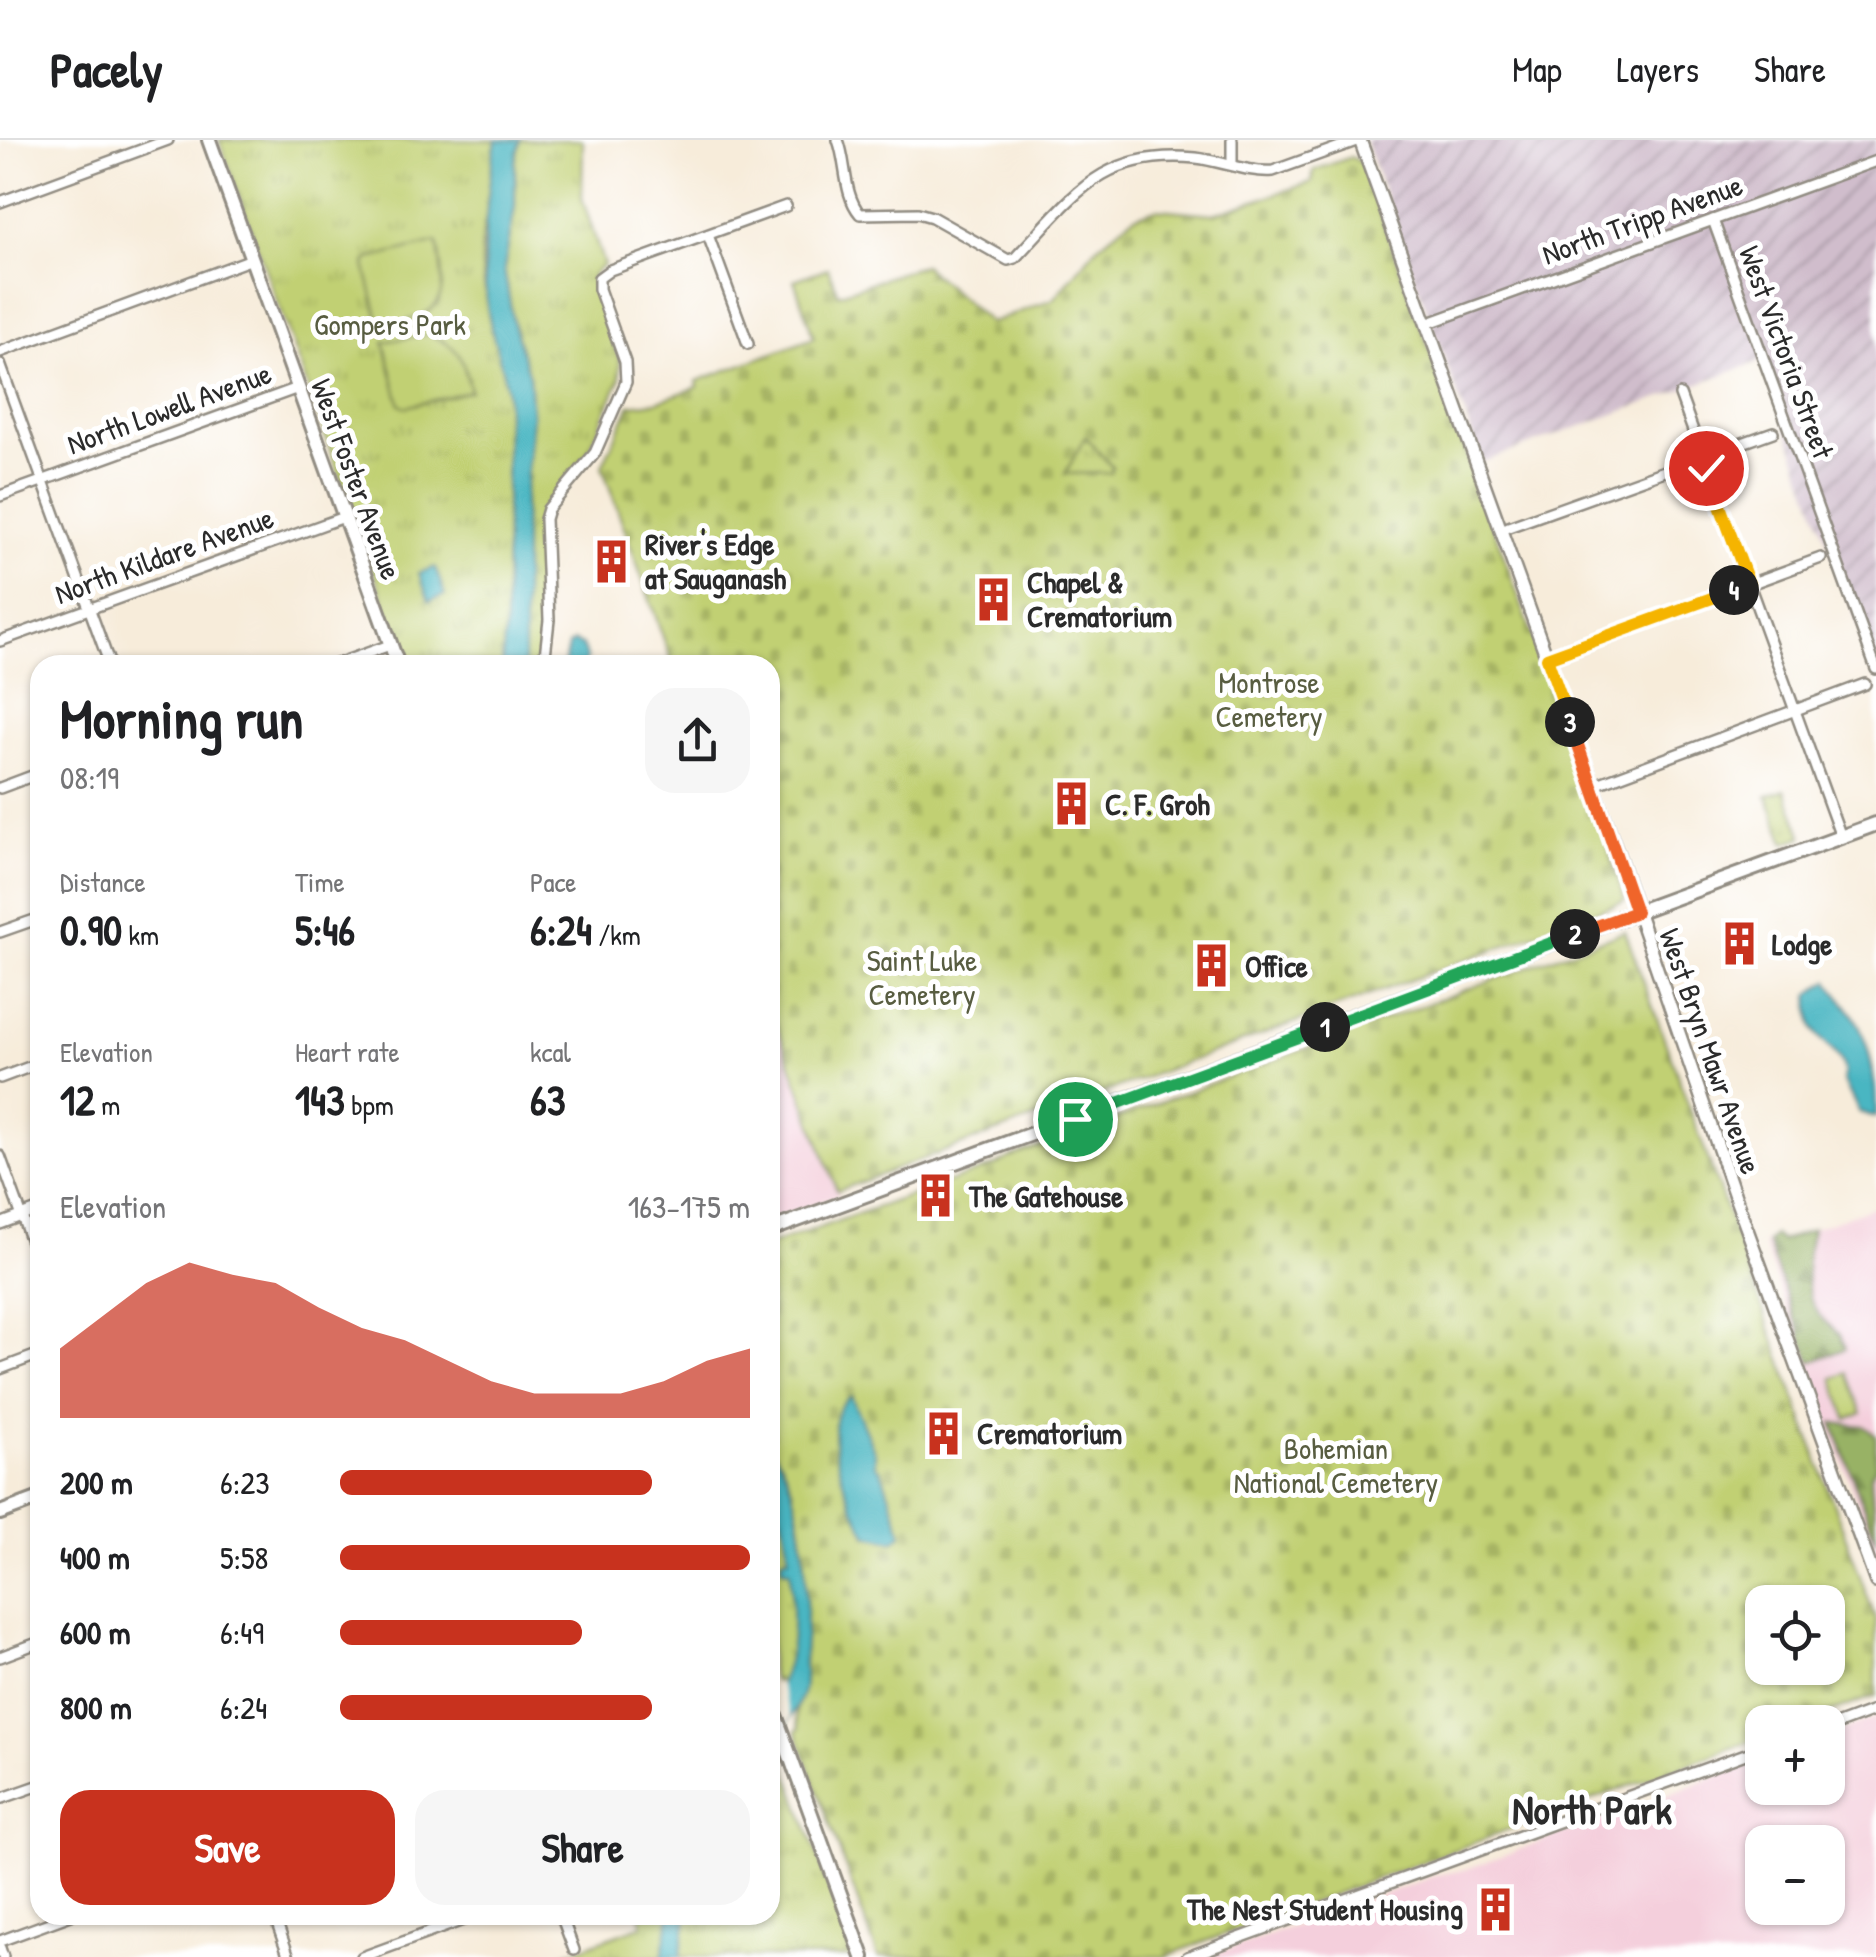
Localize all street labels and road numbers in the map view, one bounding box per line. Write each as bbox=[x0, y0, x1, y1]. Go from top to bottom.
street label: North Tripp Avenue bbox=[1536, 164, 1748, 274]
street label: West Victoria Street bbox=[1730, 240, 1844, 465]
street label: North Lowell Avenue bbox=[61, 353, 277, 463]
street label: West Foster Avenue bbox=[302, 373, 412, 585]
street label: North Kildare Avenue bbox=[49, 497, 279, 613]
street label: West Bryn Mawr Avenue bbox=[1650, 923, 1772, 1179]

